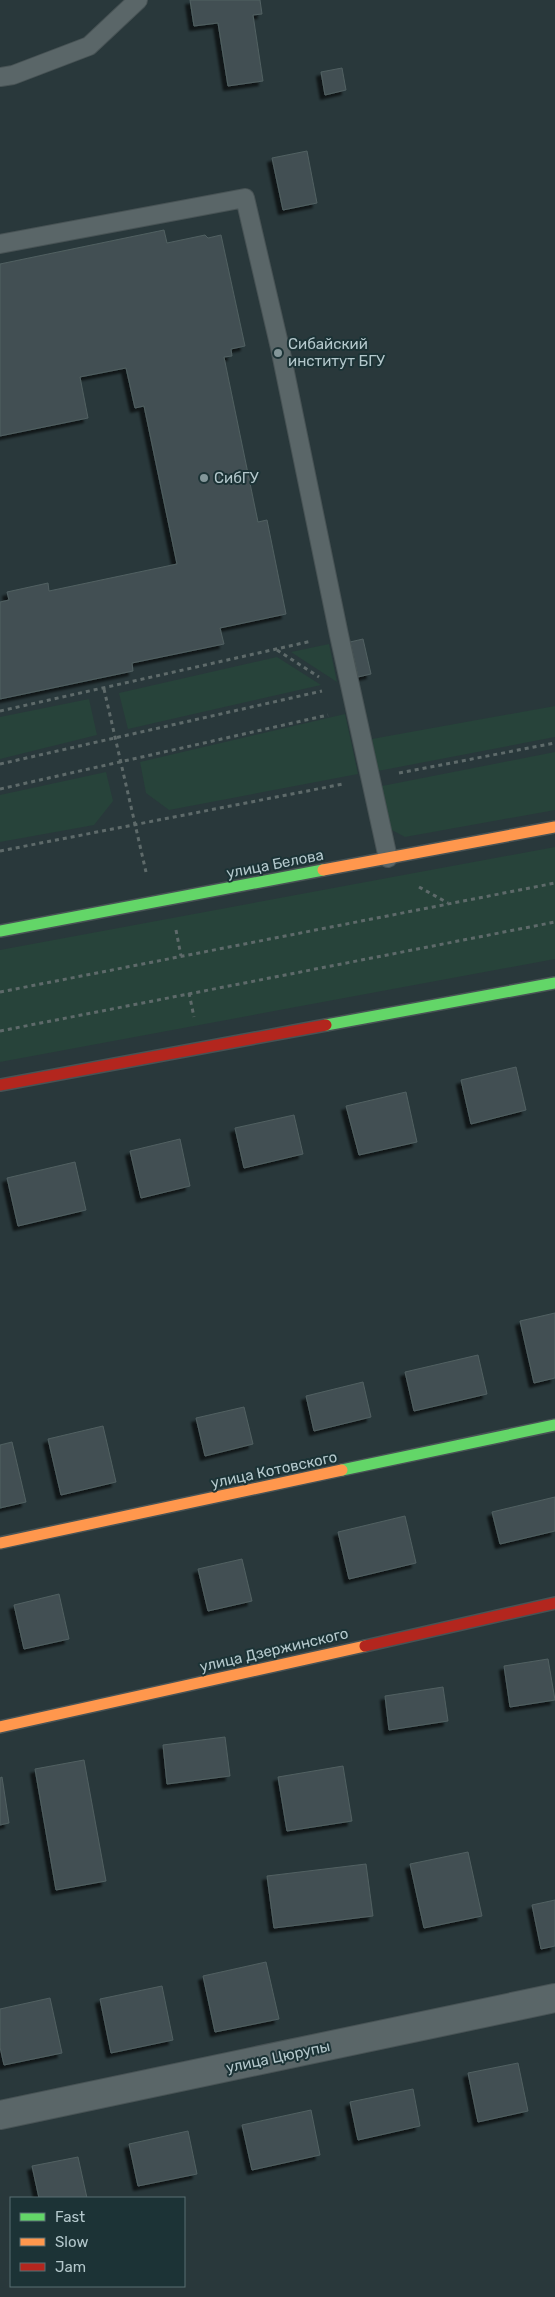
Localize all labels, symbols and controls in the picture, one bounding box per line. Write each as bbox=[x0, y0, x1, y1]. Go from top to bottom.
place label: Сибайский институт БГУ bbox=[288, 335, 385, 370]
marker: Сибайский институт БГУ bbox=[272, 347, 284, 359]
place label: СибГУ bbox=[214, 469, 259, 487]
marker: СибГУ bbox=[198, 472, 210, 484]
street label: улица Белова bbox=[225, 846, 325, 882]
street label: улица Котовского bbox=[209, 1448, 339, 1492]
street label: улица Дзержинского bbox=[198, 1624, 350, 1676]
street label: улица Цюрупы bbox=[224, 2037, 332, 2077]
legend bbox=[10, 2197, 185, 2287]
text: Fast bbox=[55, 2208, 85, 2226]
text: Slow bbox=[55, 2233, 88, 2251]
text: Jam bbox=[55, 2258, 86, 2276]

